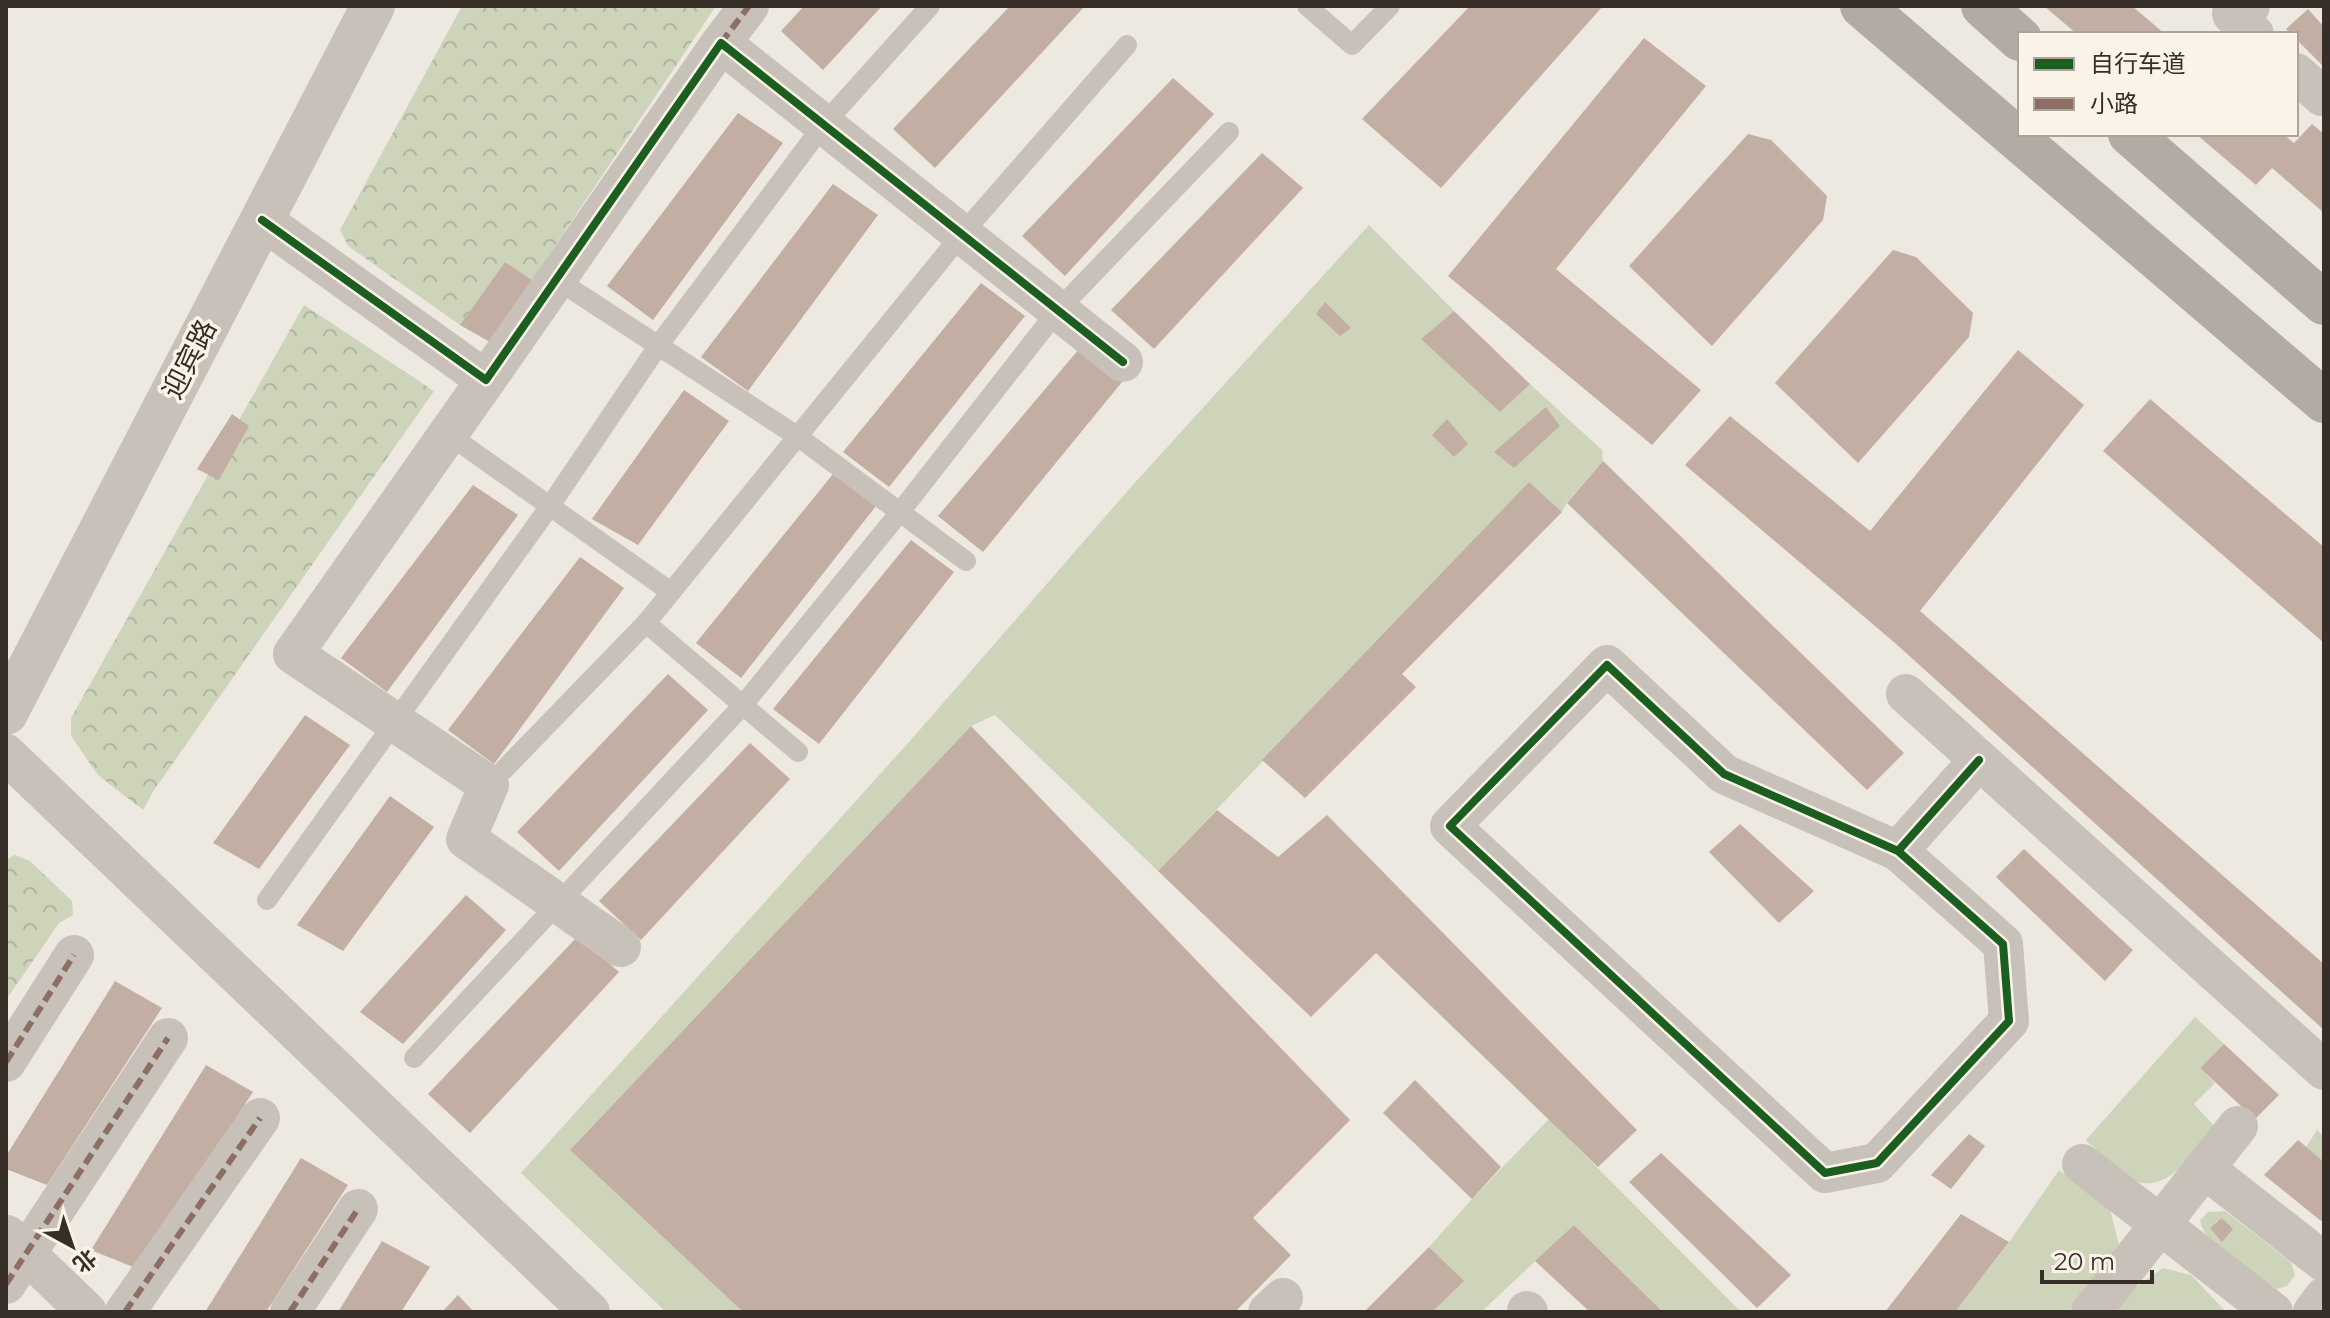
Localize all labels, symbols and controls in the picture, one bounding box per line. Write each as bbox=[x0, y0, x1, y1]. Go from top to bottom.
legend bbox=[2018, 32, 2298, 136]
text: 自行车道 bbox=[2090, 49, 2186, 78]
text: 小路 bbox=[2090, 89, 2138, 118]
street label: 迎宾路 bbox=[155, 314, 223, 404]
north arrow bbox=[32, 1206, 112, 1286]
scale bar bbox=[2042, 1234, 2152, 1284]
text: 北 bbox=[67, 1244, 102, 1278]
text: 20 m bbox=[2054, 1247, 2115, 1276]

